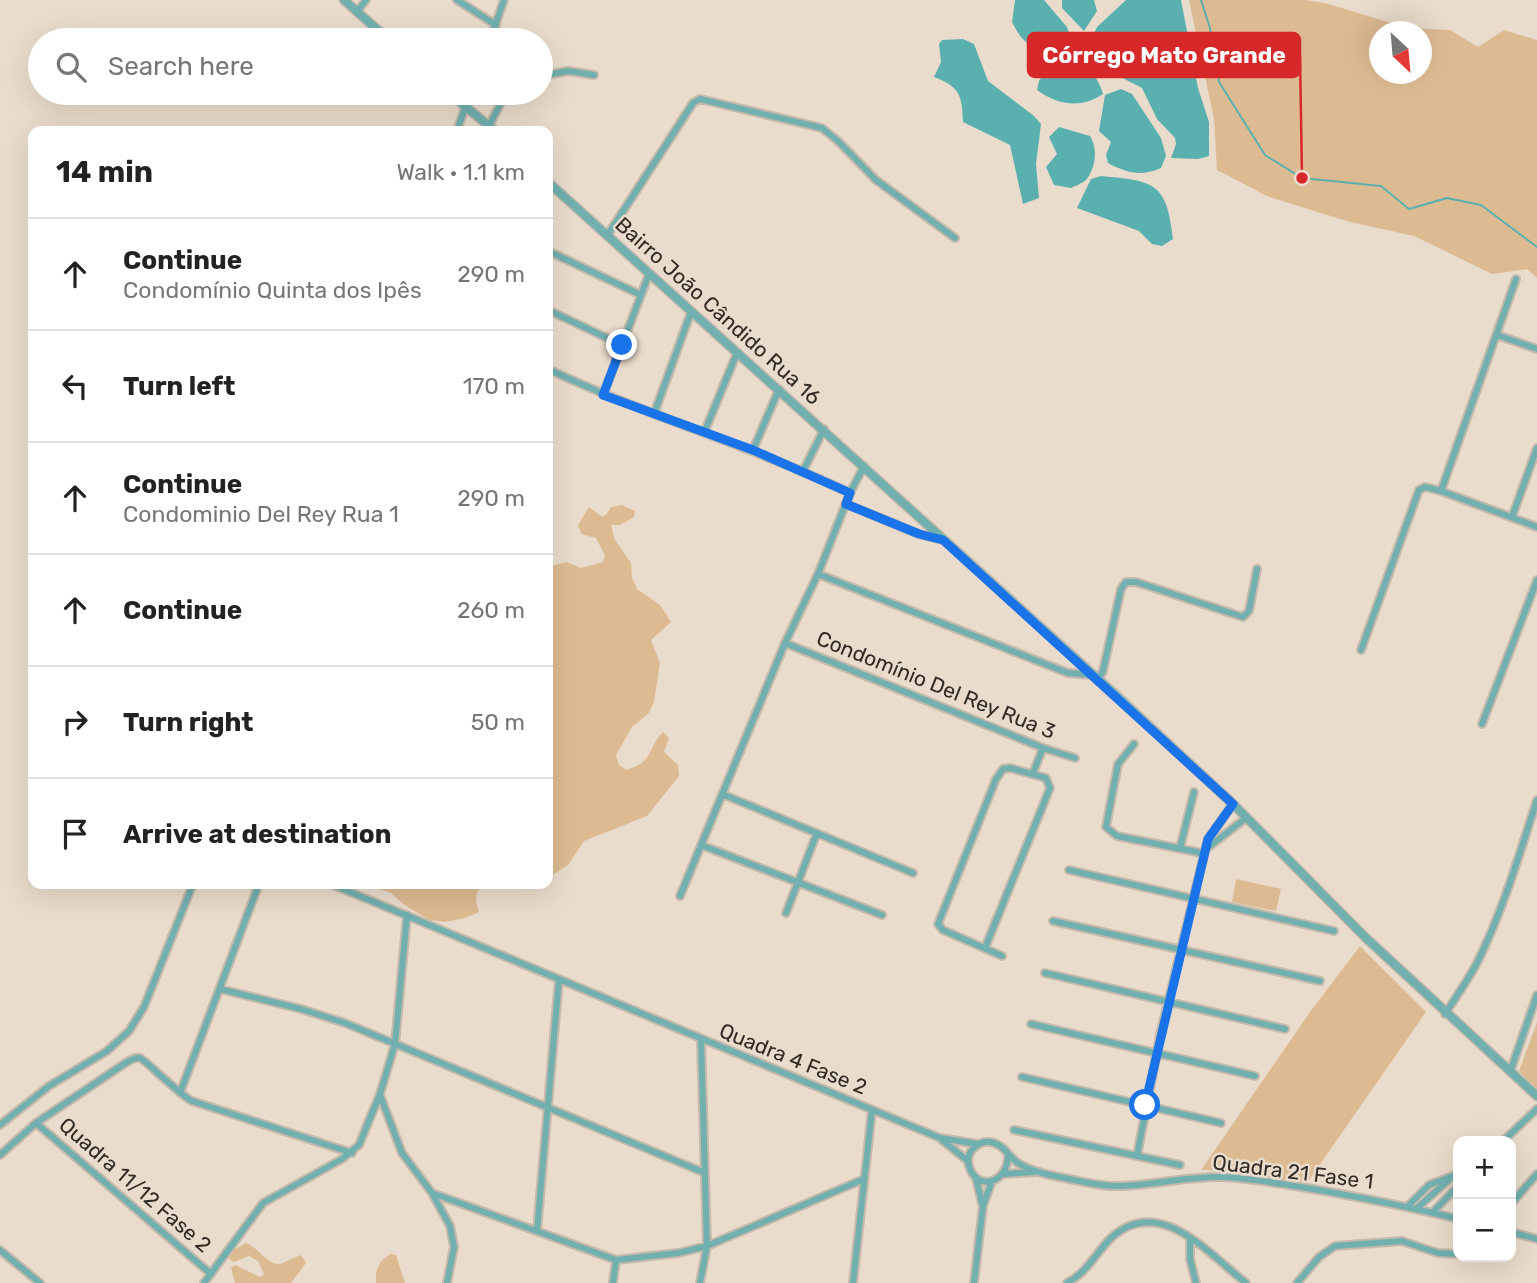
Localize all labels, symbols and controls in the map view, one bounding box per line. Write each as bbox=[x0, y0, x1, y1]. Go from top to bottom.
north arrow bbox=[1369, 21, 1432, 84]
search box bbox=[28, 28, 553, 105]
callout: Córrego Mato Grande bbox=[1028, 33, 1300, 77]
text: Córrego Mato Grande bbox=[1042, 41, 1286, 69]
icon: search bbox=[52, 48, 90, 86]
text: Search here bbox=[108, 51, 254, 82]
text: 14 min bbox=[56, 154, 153, 190]
text: Walk · 1.1 km bbox=[396, 158, 525, 186]
street label: Bairro João Cândido Rua 16 bbox=[610, 212, 826, 410]
text: Continue bbox=[123, 245, 242, 276]
icon: ahead bbox=[56, 255, 94, 293]
text: 290 m bbox=[457, 260, 525, 288]
text: Condomínio Quinta dos Ipês bbox=[123, 276, 422, 304]
route end bbox=[606, 329, 637, 360]
icon: left bbox=[56, 367, 94, 405]
text: Turn left bbox=[123, 371, 235, 402]
text: 170 m bbox=[463, 372, 525, 400]
text: Continue bbox=[123, 469, 242, 500]
icon: ahead bbox=[56, 479, 94, 517]
text: 290 m bbox=[457, 484, 525, 512]
text: Condominio Del Rey Rua 1 bbox=[123, 500, 399, 528]
icon: ahead bbox=[56, 591, 94, 629]
text: Continue bbox=[123, 595, 242, 626]
text: 260 m bbox=[457, 596, 525, 624]
street label: Condomínio Del Rey Rua 3 bbox=[813, 625, 1059, 744]
icon: right bbox=[56, 703, 94, 741]
text: Turn right bbox=[123, 707, 253, 738]
text: 50 m bbox=[471, 708, 525, 736]
icon: arrive bbox=[56, 815, 94, 853]
text: Arrive at destination bbox=[123, 819, 391, 850]
street label: Quadra 4 Fase 2 bbox=[716, 1018, 871, 1100]
route start bbox=[1129, 1089, 1160, 1120]
street label: Quadra 11/12 Fase 2 bbox=[54, 1112, 216, 1257]
map controls bbox=[1453, 1136, 1516, 1262]
button: + bbox=[1453, 1136, 1516, 1199]
street label: Quadra 21 Fase 1 bbox=[1211, 1149, 1375, 1194]
button: − bbox=[1453, 1199, 1516, 1262]

